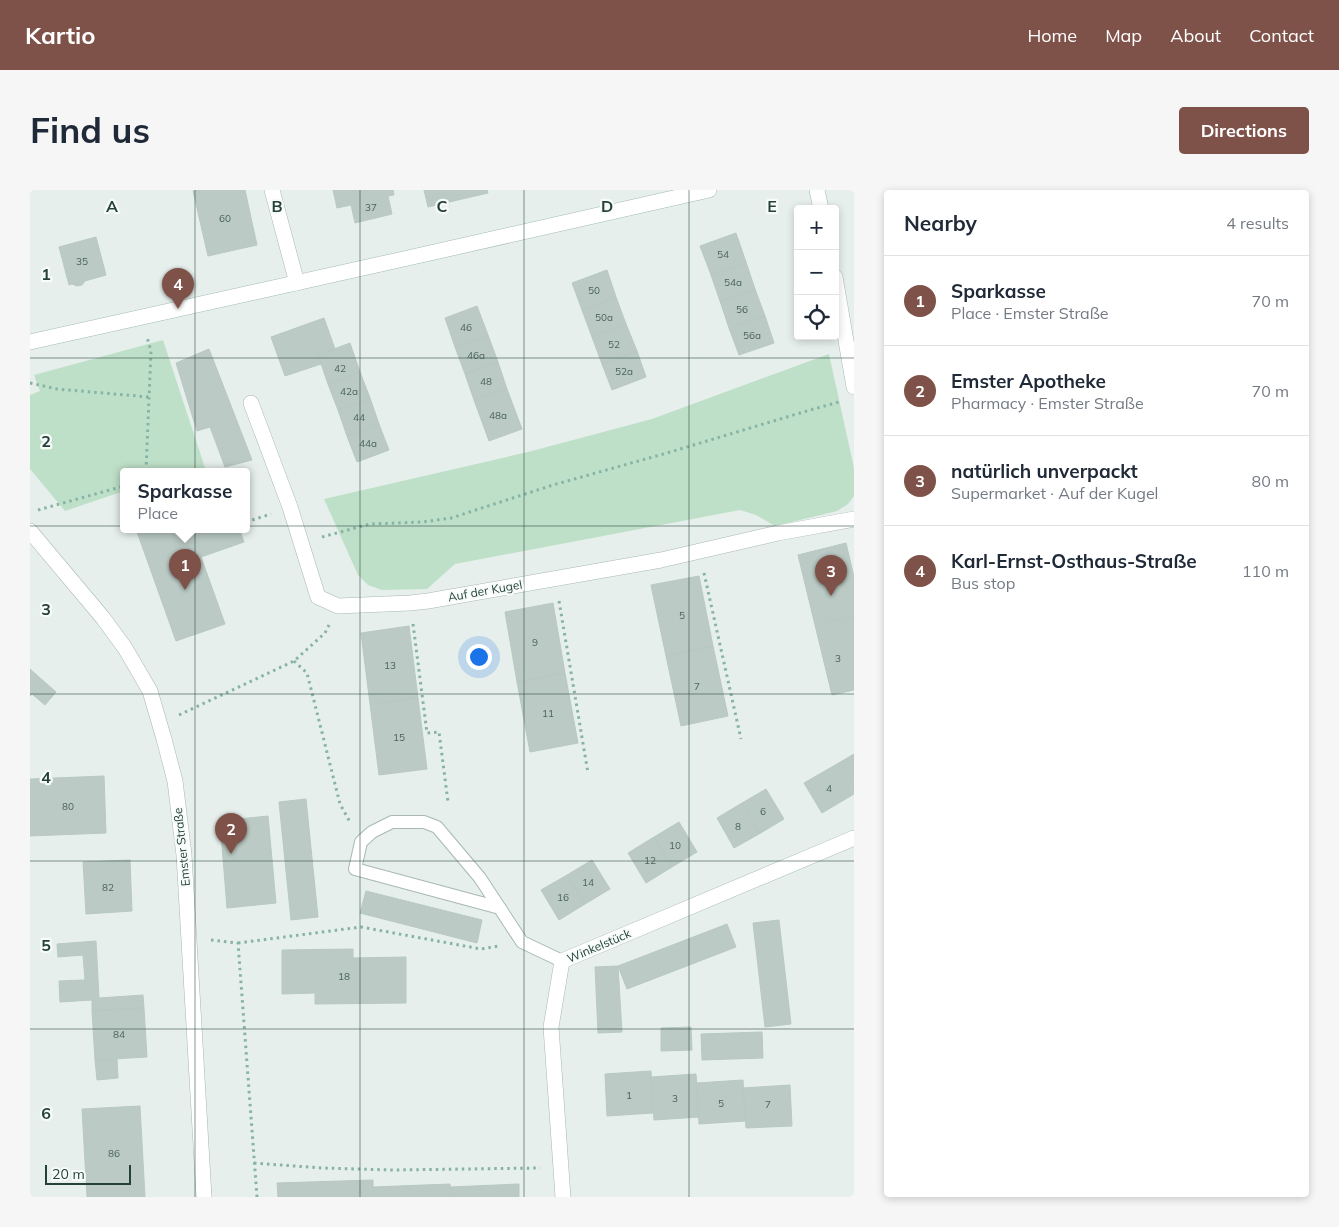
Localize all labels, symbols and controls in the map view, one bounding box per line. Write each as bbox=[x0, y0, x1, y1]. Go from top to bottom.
text: Kartio bbox=[25, 20, 96, 50]
text: Home bbox=[1027, 24, 1077, 47]
text: Map bbox=[1105, 24, 1142, 47]
text: About bbox=[1170, 24, 1221, 47]
text: Contact bbox=[1249, 24, 1314, 47]
button: Directions bbox=[1179, 107, 1309, 154]
text: Find us bbox=[30, 108, 150, 152]
text: A bbox=[106, 196, 118, 216]
text: B bbox=[271, 196, 283, 216]
text: C bbox=[437, 196, 448, 216]
text: D bbox=[601, 196, 613, 216]
text: E bbox=[767, 196, 777, 216]
house number: 37 bbox=[365, 201, 377, 214]
map controls bbox=[794, 205, 839, 340]
button: + bbox=[794, 205, 839, 250]
text: Nearby bbox=[904, 210, 977, 236]
house number: 60 bbox=[219, 212, 231, 225]
text: 4 results bbox=[1226, 213, 1289, 233]
house number: 54 bbox=[717, 248, 729, 261]
button: − bbox=[794, 250, 839, 295]
house number: 35 bbox=[76, 255, 88, 268]
text: 1 bbox=[41, 264, 51, 284]
pin: 4 bbox=[162, 268, 194, 309]
house number: 54a bbox=[724, 276, 742, 289]
text: Sparkasse bbox=[951, 279, 1046, 303]
house number: 50 bbox=[588, 284, 600, 297]
text: 1 bbox=[915, 291, 925, 311]
text: 70 m bbox=[1252, 291, 1289, 311]
button: locate bbox=[794, 295, 839, 340]
house number: 56 bbox=[736, 303, 748, 316]
text: Place · Emster Straße bbox=[951, 303, 1109, 323]
house number: 50a bbox=[595, 311, 613, 324]
house number: 46 bbox=[460, 321, 472, 334]
house number: 56a bbox=[743, 329, 761, 342]
house number: 52 bbox=[608, 338, 620, 351]
house number: 46a bbox=[467, 349, 485, 362]
house number: 42 bbox=[334, 362, 346, 375]
house number: 52a bbox=[615, 365, 633, 378]
text: Emster Apotheke bbox=[951, 369, 1106, 393]
house number: 48 bbox=[480, 375, 492, 388]
text: 2 bbox=[915, 381, 925, 401]
text: 70 m bbox=[1252, 381, 1289, 401]
house number: 42a bbox=[340, 385, 358, 398]
text: Pharmacy · Emster Straße bbox=[951, 393, 1144, 413]
house number: 48a bbox=[489, 409, 507, 422]
house number: 44 bbox=[353, 411, 365, 424]
text: 2 bbox=[41, 431, 51, 451]
house number: 44a bbox=[359, 437, 377, 450]
text: natürlich unverpackt bbox=[951, 459, 1138, 483]
popup bbox=[120, 468, 250, 533]
text: 3 bbox=[915, 471, 925, 491]
text: 80 m bbox=[1252, 471, 1289, 491]
text: Sparkasse bbox=[138, 479, 232, 503]
text: Supermarket · Auf der Kugel bbox=[951, 483, 1158, 503]
text: Place bbox=[138, 503, 178, 523]
pin: 1 bbox=[169, 549, 201, 590]
text: Karl-Ernst-Osthaus-Straße bbox=[951, 549, 1197, 573]
pin: 3 bbox=[815, 555, 847, 596]
text: 4 bbox=[915, 561, 925, 581]
text: 110 m bbox=[1242, 561, 1289, 581]
text: Bus stop bbox=[951, 573, 1015, 593]
street label: Auf der Kugel bbox=[447, 577, 523, 604]
text: 3 bbox=[41, 599, 51, 619]
house number: 5 bbox=[679, 609, 685, 622]
house number: 9 bbox=[532, 636, 538, 649]
your location bbox=[466, 644, 492, 670]
house number: 3 bbox=[835, 652, 841, 665]
house number: 13 bbox=[384, 659, 396, 672]
house number: 7 bbox=[694, 680, 700, 693]
house number: 11 bbox=[542, 707, 554, 720]
house number: 15 bbox=[393, 731, 405, 744]
text: 4 bbox=[41, 767, 51, 787]
house number: 4 bbox=[826, 782, 832, 795]
house number: 80 bbox=[62, 800, 74, 813]
house number: 6 bbox=[760, 805, 766, 818]
street label: Emster Straße bbox=[170, 807, 193, 887]
pin: 2 bbox=[215, 813, 247, 854]
house number: 8 bbox=[735, 820, 741, 833]
house number: 10 bbox=[669, 839, 681, 852]
house number: 12 bbox=[644, 854, 656, 867]
house number: 14 bbox=[582, 876, 594, 889]
house number: 82 bbox=[102, 881, 114, 894]
house number: 16 bbox=[557, 891, 569, 904]
street label: Winkelstück bbox=[565, 925, 634, 966]
text: 5 bbox=[41, 935, 51, 955]
house number: 18 bbox=[338, 970, 350, 983]
house number: 84 bbox=[113, 1028, 125, 1041]
house number: 1 bbox=[626, 1089, 632, 1102]
house number: 3 bbox=[672, 1092, 678, 1105]
house number: 5 bbox=[718, 1097, 724, 1110]
house number: 7 bbox=[765, 1098, 771, 1111]
text: 6 bbox=[41, 1103, 51, 1123]
house number: 86 bbox=[108, 1147, 120, 1160]
scale bar bbox=[45, 1162, 131, 1185]
text: 20 m bbox=[52, 1165, 85, 1183]

